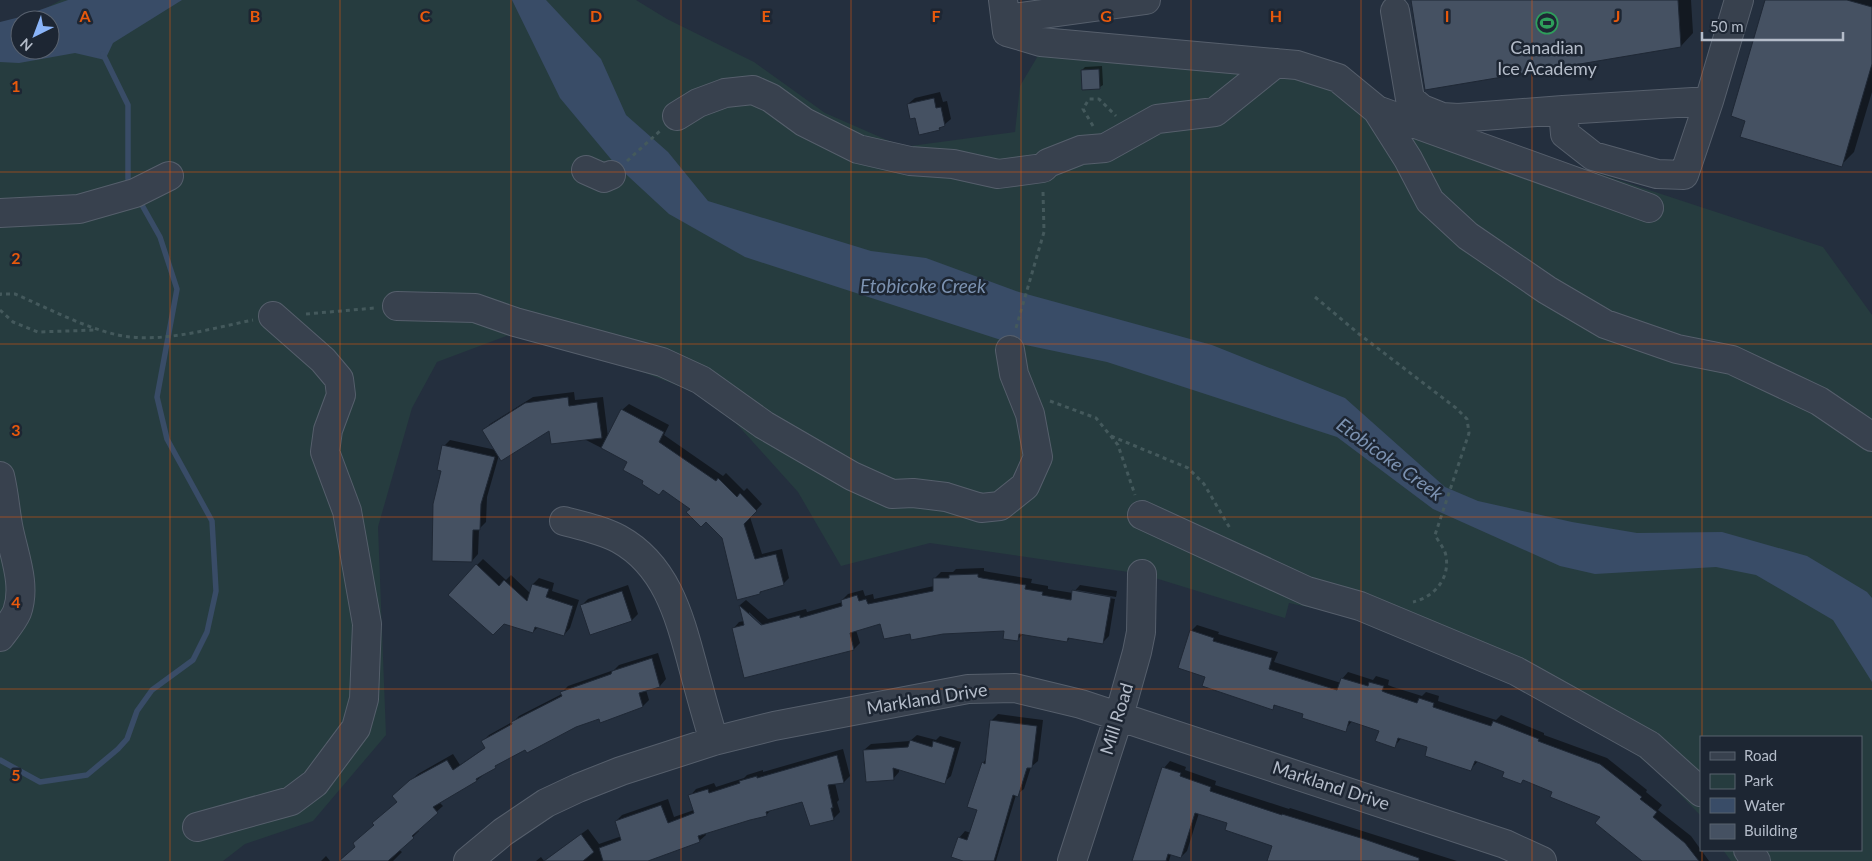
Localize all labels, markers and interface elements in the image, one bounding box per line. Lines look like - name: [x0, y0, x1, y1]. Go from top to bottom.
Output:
- text: A: [78, 6, 91, 25]
- text: B: [250, 6, 260, 25]
- text: C: [420, 6, 431, 25]
- text: D: [590, 6, 602, 25]
- text: E: [761, 6, 771, 25]
- text: F: [931, 6, 941, 25]
- text: G: [1100, 6, 1112, 25]
- text: H: [1270, 6, 1282, 25]
- text: I: [1445, 6, 1449, 25]
- text: J: [1614, 6, 1620, 25]
- north arrow: [10, 10, 60, 60]
- scale bar: [1702, 10, 1843, 42]
- sports icon: Canadian Ice Academy: [1535, 11, 1559, 35]
- text: 50 m: [1710, 17, 1744, 35]
- text: N: [16, 35, 36, 55]
- place label: Canadian Ice Academy: [1497, 36, 1598, 79]
- text: 1: [11, 76, 21, 95]
- text: 2: [11, 248, 21, 267]
- water label: Etobicoke Creek: [860, 274, 987, 297]
- water label: Etobicoke Creek: [1333, 412, 1449, 506]
- text: 3: [11, 420, 21, 439]
- text: 4: [11, 592, 21, 611]
- street label: Markland Drive: [865, 678, 989, 718]
- street label: Mill Road: [1095, 680, 1137, 757]
- legend: [1700, 736, 1862, 851]
- text: Road: [1744, 746, 1777, 764]
- street label: Markland Drive: [1270, 756, 1393, 814]
- text: 5: [11, 765, 21, 784]
- text: Park: [1744, 771, 1774, 789]
- text: Water: [1744, 796, 1785, 814]
- text: Building: [1744, 821, 1797, 839]

